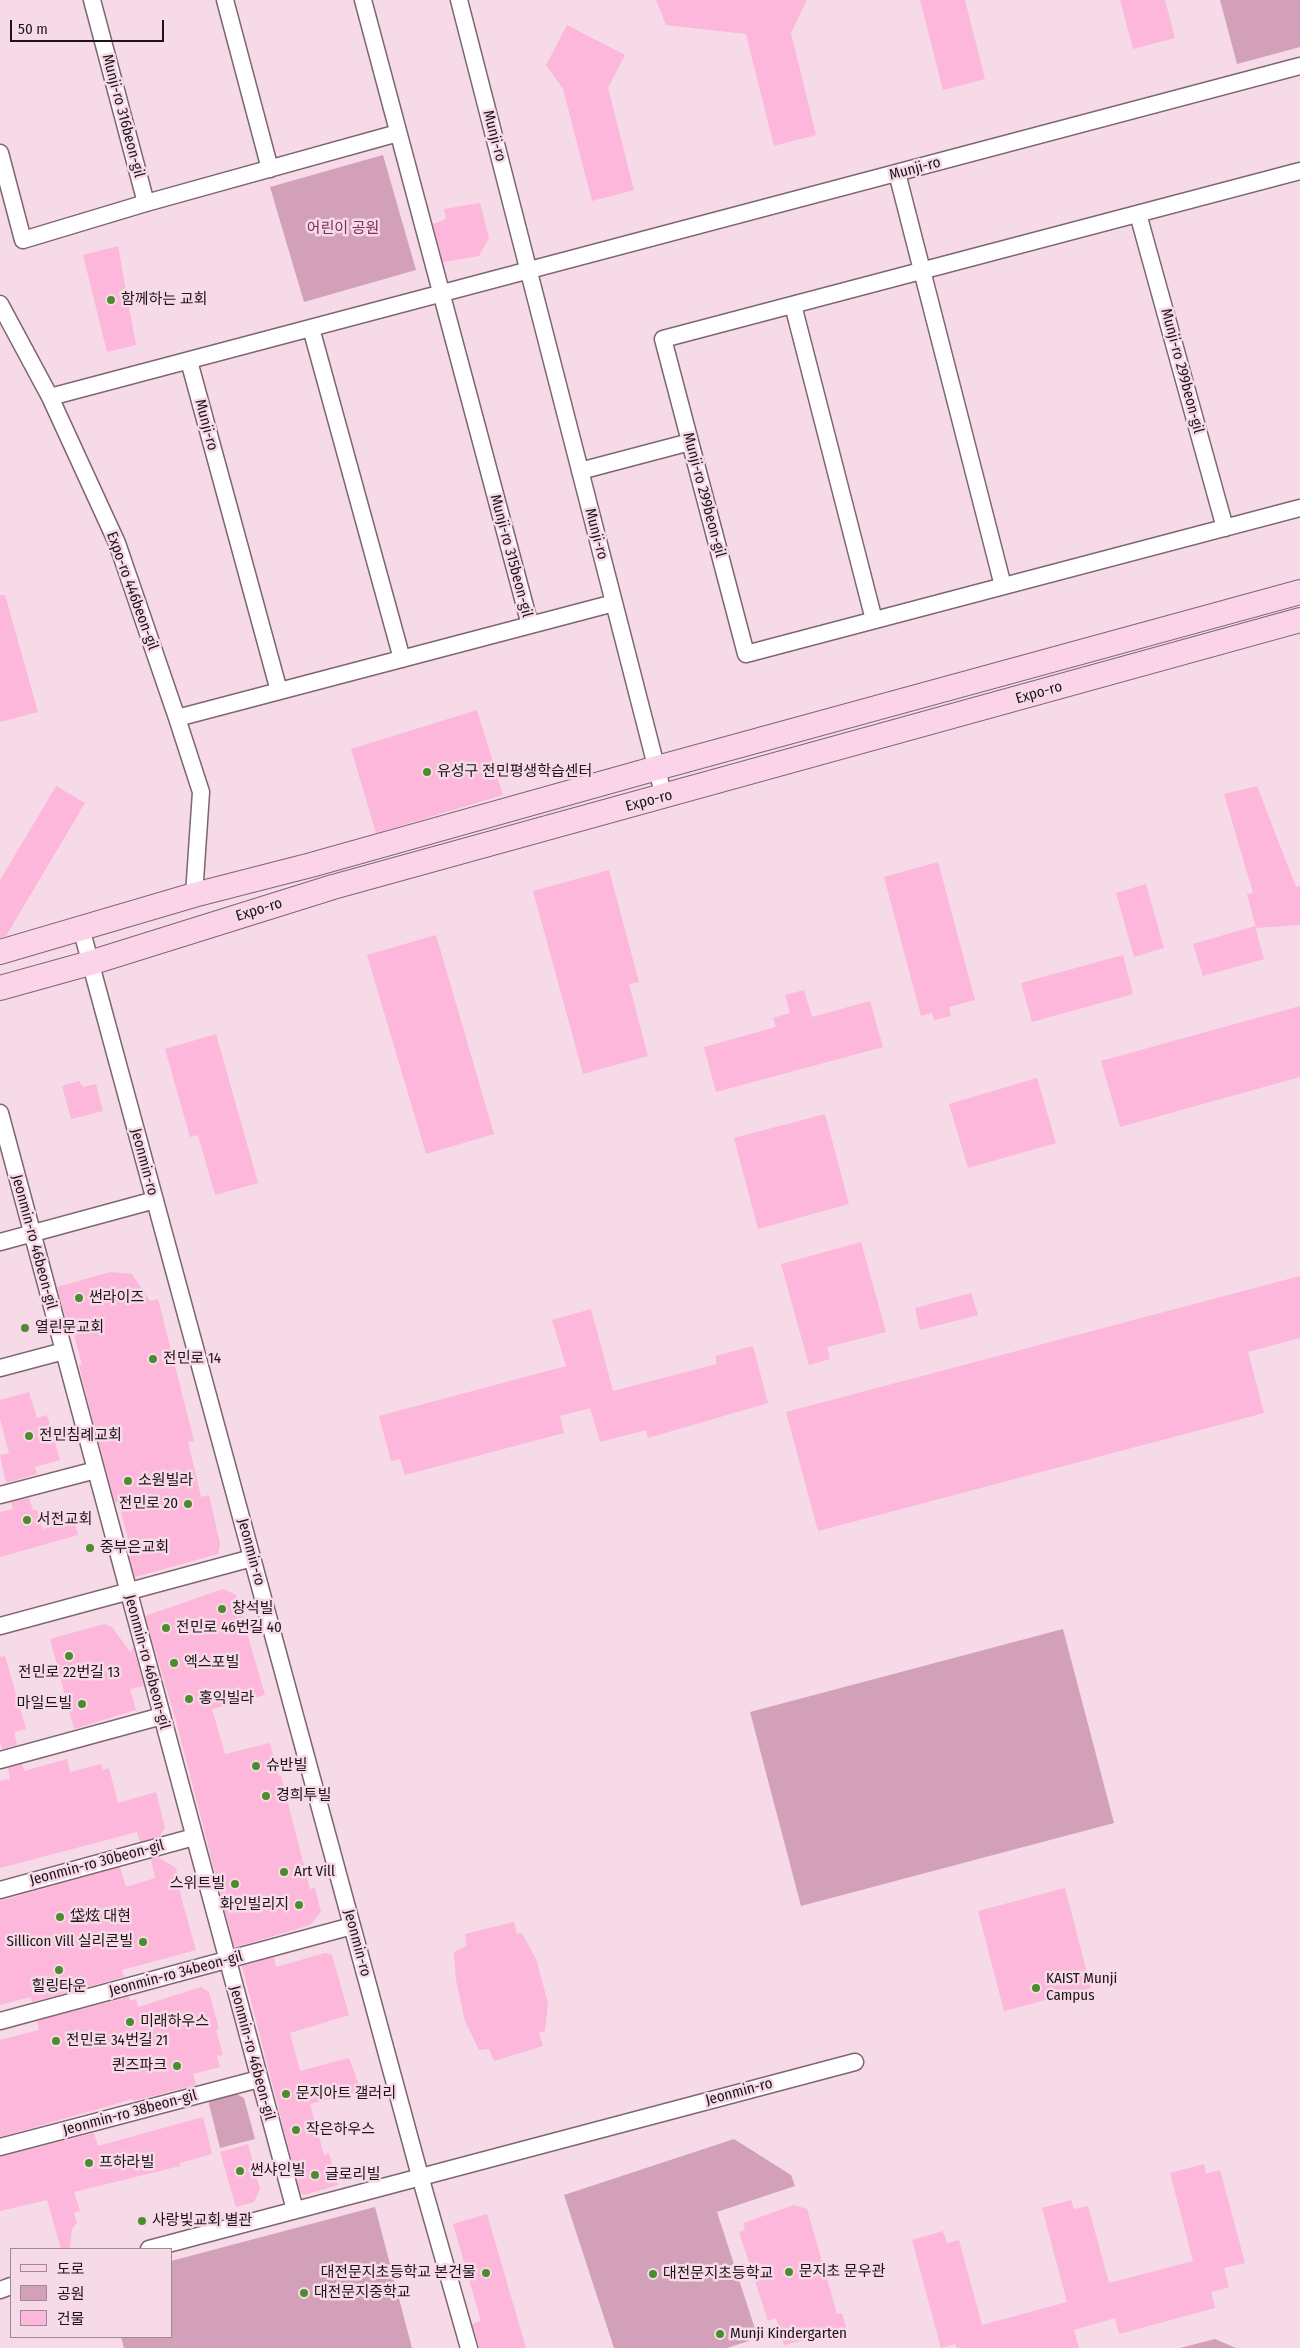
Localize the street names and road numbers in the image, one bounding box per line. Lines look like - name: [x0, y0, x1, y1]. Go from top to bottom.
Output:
- street label: Munji-ro 316beon-gil: [98, 52, 148, 180]
- street label: Munji-ro: [479, 108, 509, 164]
- street label: Munji-ro: [887, 154, 943, 184]
- street label: Munji-ro 299beon-gil: [1157, 307, 1207, 435]
- street label: Munji-ro: [191, 397, 221, 453]
- street label: Munji-ro 299beon-gil: [679, 431, 729, 559]
- street label: Munji-ro 315beon-gil: [486, 493, 536, 619]
- street label: Munji-ro: [581, 506, 611, 562]
- street label: Expo-ro 446beon-gil: [102, 529, 162, 653]
- street label: Expo-ro: [1014, 678, 1064, 708]
- street label: Expo-ro: [624, 786, 674, 816]
- street label: Expo-ro: [234, 894, 284, 926]
- street label: Jeonmin-ro: [126, 1126, 162, 1198]
- street label: Jeonmin-ro 46beon-gil: [7, 1173, 61, 1311]
- street label: Jeonmin-ro: [233, 1516, 269, 1588]
- street label: Jeonmin-ro 46beon-gil: [120, 1593, 174, 1731]
- street label: Jeonmin-ro 30beon-gil: [28, 1836, 166, 1890]
- street label: Jeonmin-ro: [339, 1907, 375, 1979]
- street label: Jeonmin-ro 34beon-gil: [107, 1947, 245, 2001]
- street label: Jeonmin-ro 46beon-gil: [225, 1984, 279, 2122]
- street label: Jeonmin-ro: [703, 2074, 775, 2110]
- street label: Jeonmin-ro 38beon-gil: [61, 2086, 199, 2140]

